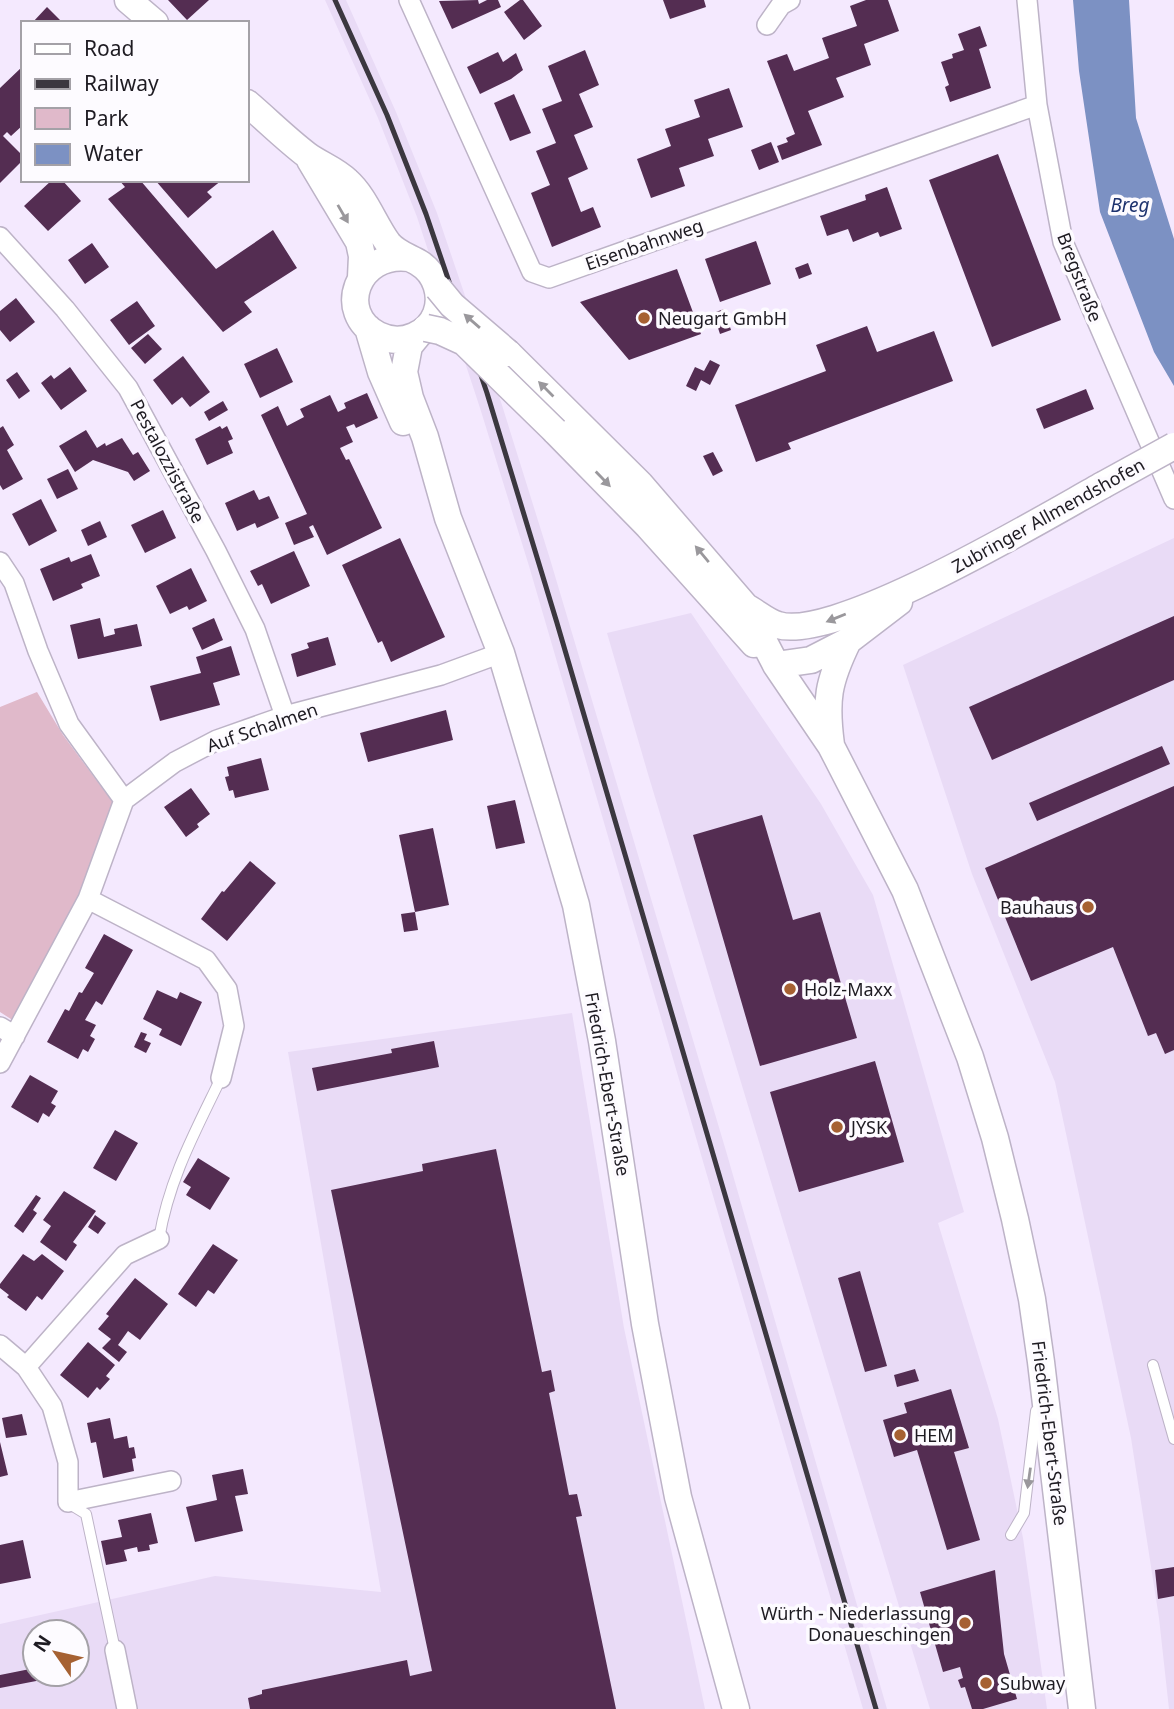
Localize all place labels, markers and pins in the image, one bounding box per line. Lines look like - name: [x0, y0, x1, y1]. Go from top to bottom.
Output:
- place label: Neugart GmbH: [658, 306, 787, 330]
- marker: Neugart GmbH: [636, 310, 652, 326]
- place label: Bauhaus: [1000, 895, 1074, 919]
- marker: Bauhaus: [1080, 899, 1096, 915]
- place label: Holz-Maxx: [804, 977, 893, 1001]
- marker: Holz-Maxx: [782, 981, 798, 997]
- place label: JYSK: [849, 1115, 888, 1139]
- marker: JYSK: [829, 1119, 845, 1135]
- place label: HEM: [914, 1423, 954, 1447]
- marker: HEM: [892, 1427, 908, 1443]
- place label: Würth - Niederlassung Donaueschingen: [761, 1601, 951, 1646]
- marker: Würth - Niederlassung Donaueschingen: [957, 1615, 973, 1631]
- place label: Subway: [1000, 1671, 1066, 1695]
- marker: Subway: [978, 1675, 994, 1691]

